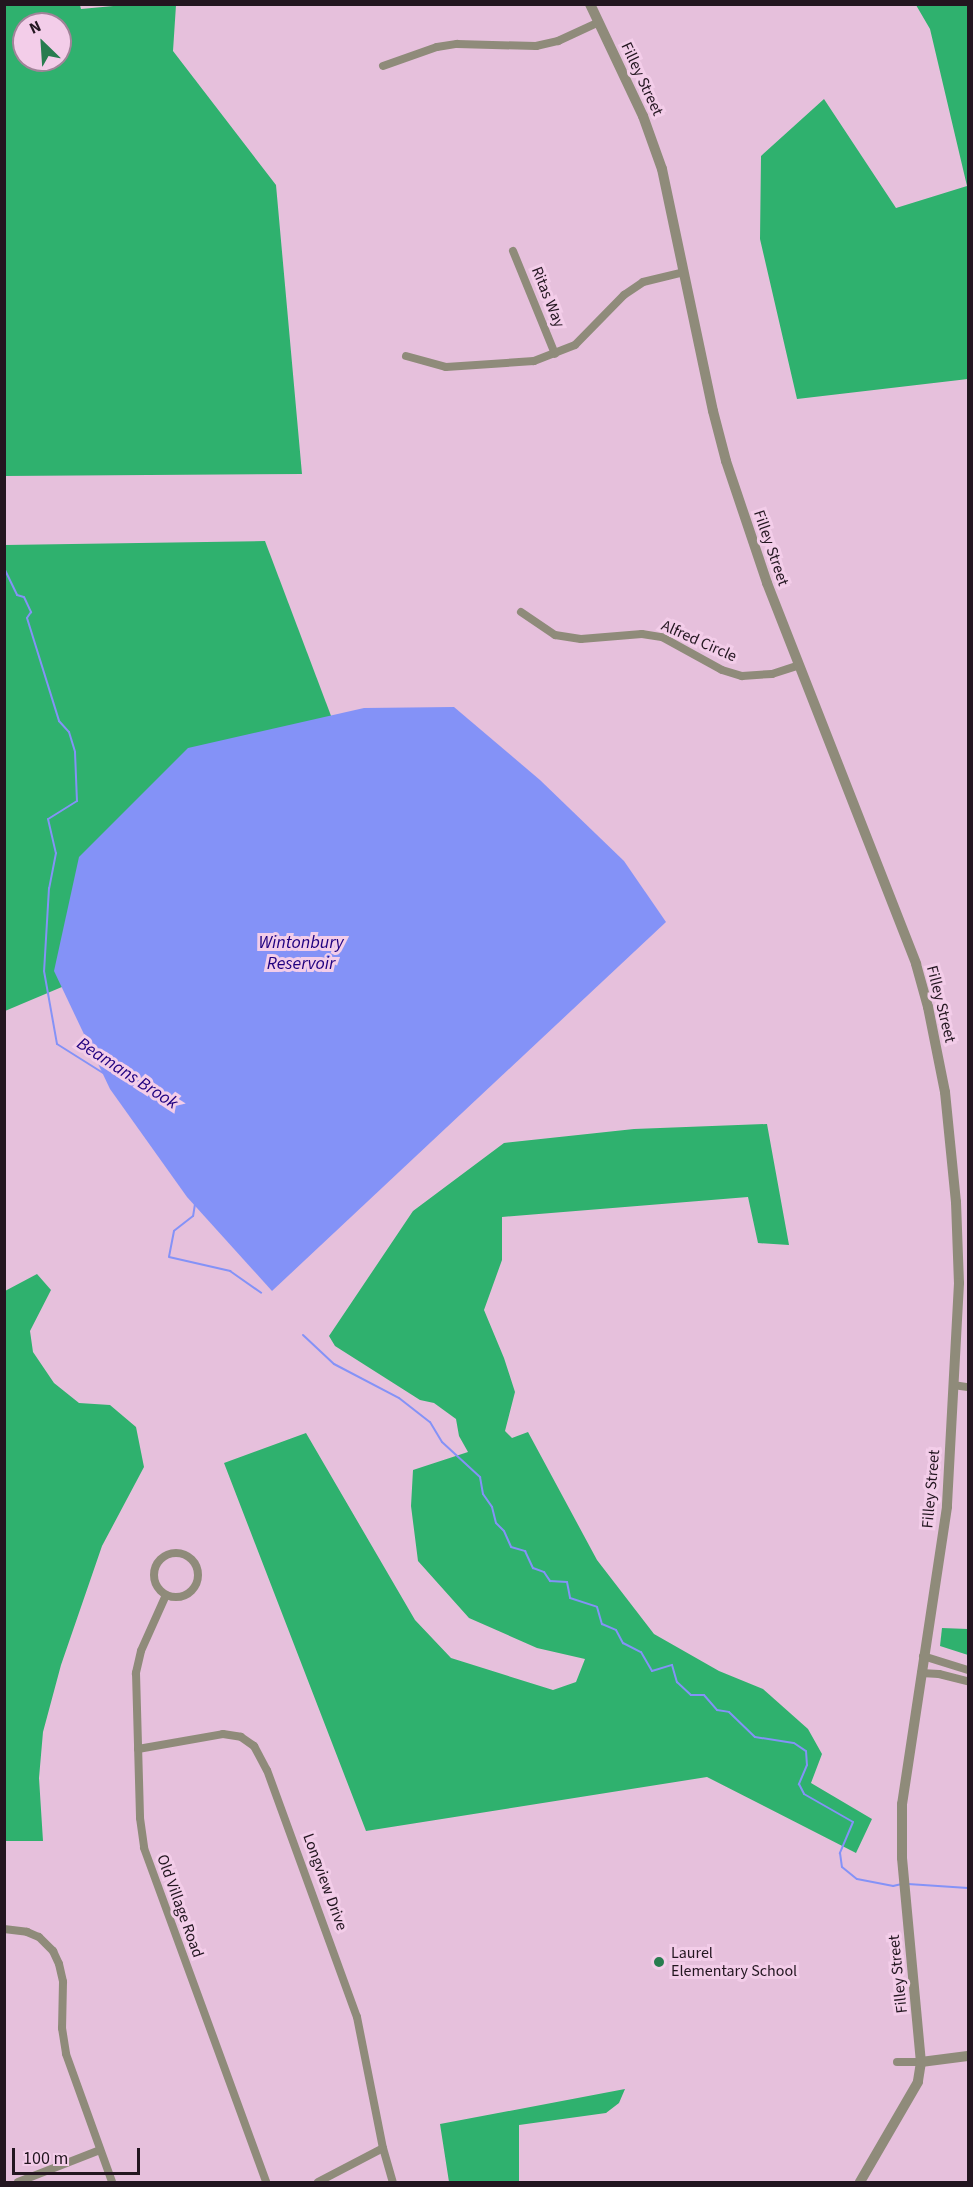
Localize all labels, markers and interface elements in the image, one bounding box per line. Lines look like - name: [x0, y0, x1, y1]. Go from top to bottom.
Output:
- north arrow: [12, 12, 72, 72]
- text: N: [26, 15, 45, 40]
- street label: Filley Street: [617, 39, 667, 119]
- street label: Ritas Way: [527, 264, 569, 330]
- street label: Filley Street: [749, 508, 793, 588]
- street label: Alfred Circle: [658, 616, 740, 666]
- water label: Wintonbury Reservoir: [258, 933, 344, 976]
- street label: Filley Street: [922, 963, 960, 1045]
- water label: Beamans Brook: [72, 1033, 182, 1115]
- street label: Filley Street: [918, 1449, 944, 1529]
- street label: Longview Drive: [299, 1831, 351, 1933]
- street label: Old Village Road: [152, 1852, 208, 1960]
- street label: Filley Street: [884, 1934, 912, 2014]
- place label: Laurel Elementary School: [671, 1943, 797, 1981]
- marker: Laurel Elementary School: [652, 1955, 666, 1969]
- scale bar: [15, 2136, 142, 2174]
- text: 100 m: [23, 2146, 68, 2171]

